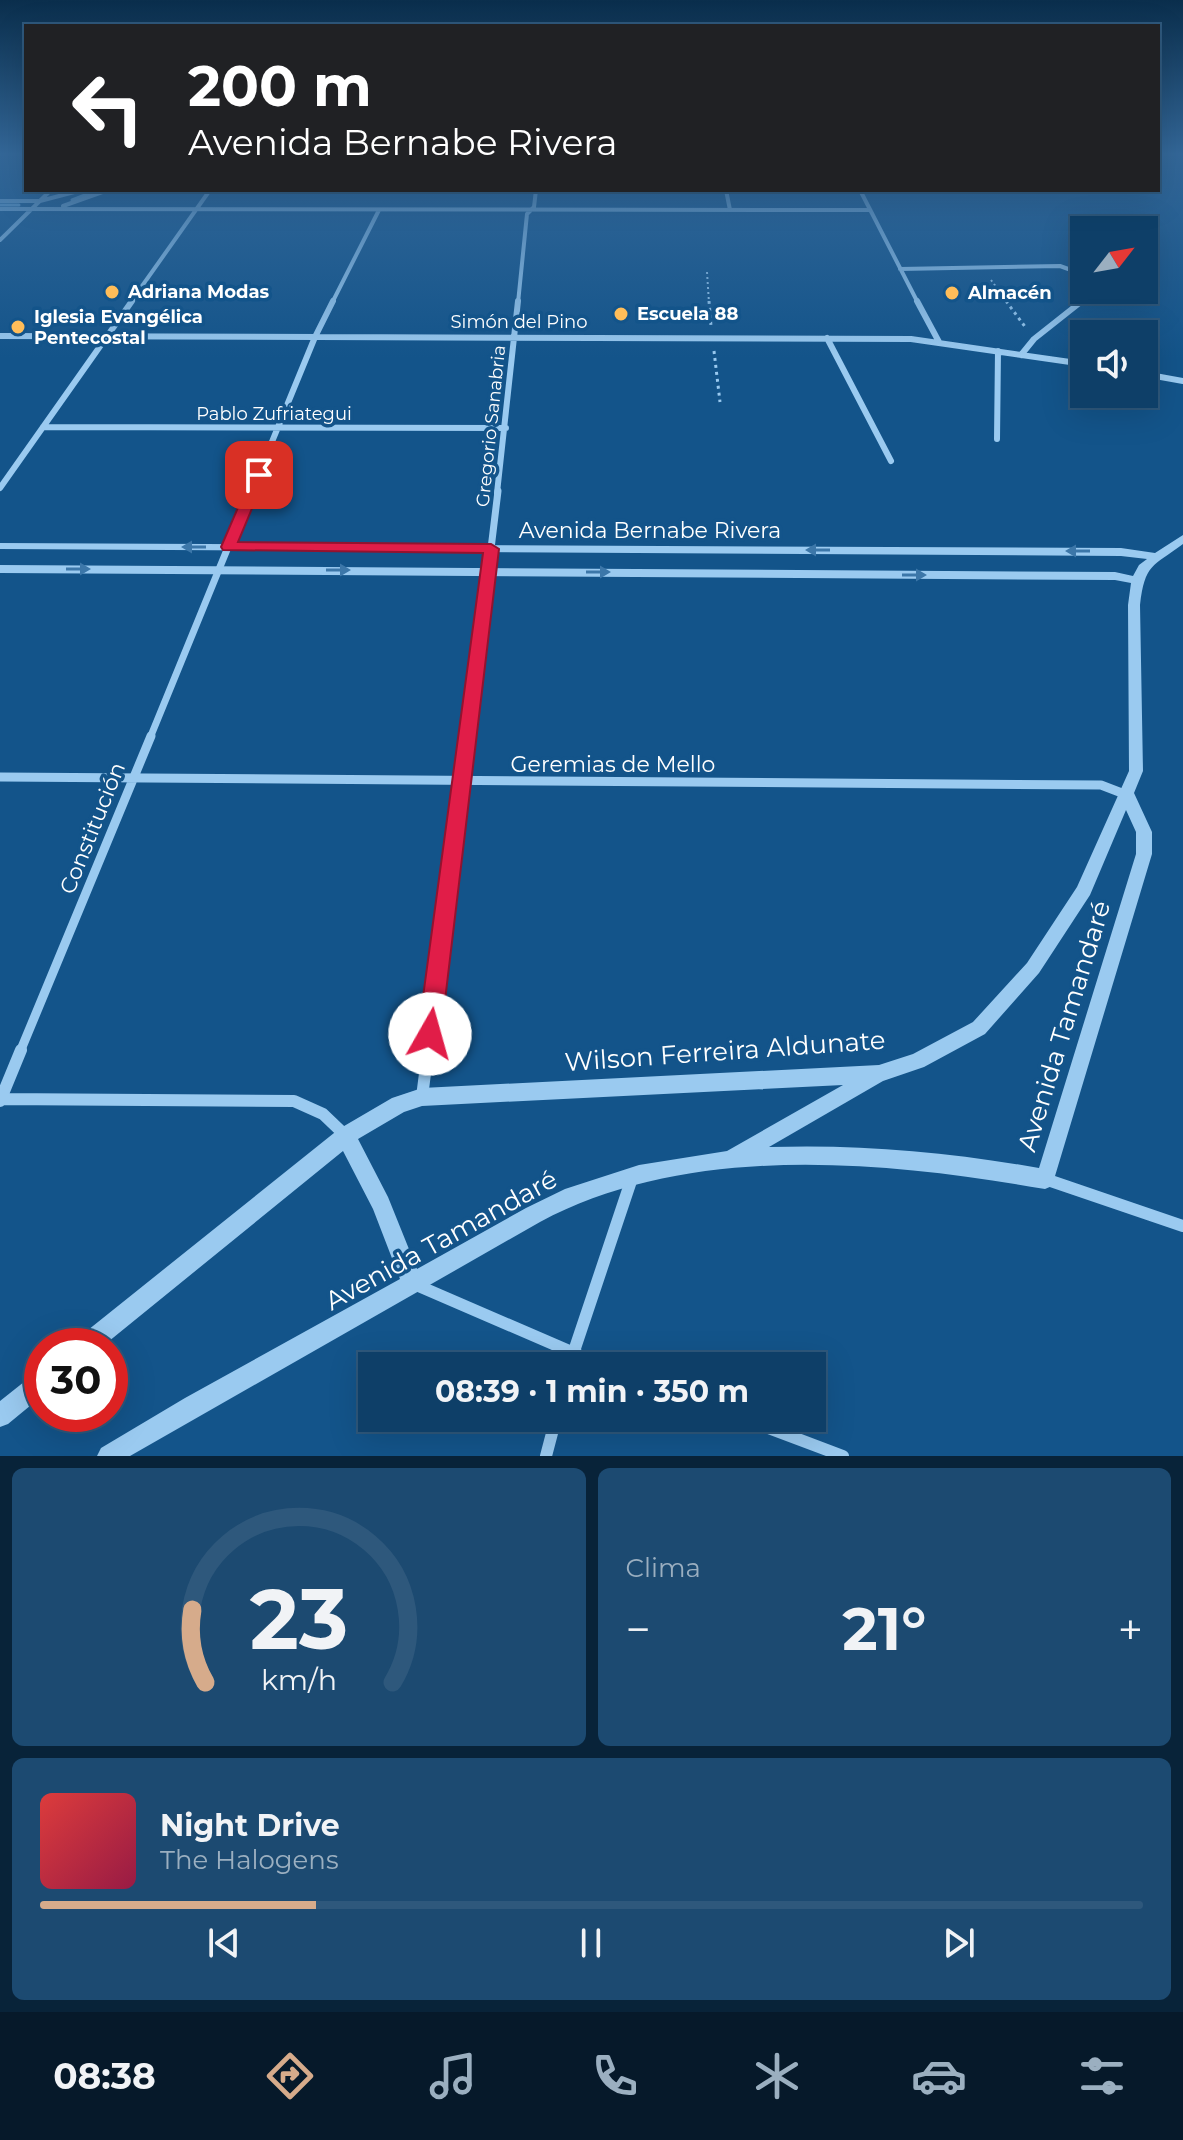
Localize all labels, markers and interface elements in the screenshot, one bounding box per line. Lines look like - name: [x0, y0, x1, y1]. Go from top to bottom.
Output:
- text: 200 m: [188, 52, 372, 120]
- icon: left: [56, 56, 160, 160]
- text: Avenida Bernabe Rivera: [188, 120, 618, 164]
- north arrow: [1070, 216, 1158, 304]
- map controls: [1070, 216, 1158, 408]
- place label: Adriana Modas: [127, 281, 270, 303]
- place label: Almacén: [967, 282, 1052, 304]
- marker: Adriana Modas: [103, 283, 121, 301]
- marker: Almacén: [943, 284, 961, 302]
- place label: Escuela 88: [637, 303, 738, 325]
- marker: Escuela 88: [612, 305, 630, 323]
- place label: Iglesia Evangélica Pentecostal: [34, 306, 203, 349]
- street label: Simón del Pino: [450, 311, 588, 333]
- marker: Iglesia Evangélica Pentecostal: [9, 318, 27, 336]
- button: sound: [1070, 320, 1158, 408]
- street label: Gregorio Sanabria: [472, 344, 510, 508]
- street label: Pablo Zufriategui: [196, 403, 352, 425]
- pin: [225, 441, 293, 509]
- icon: arrive: [237, 453, 281, 497]
- street label: Avenida Bernabe Rivera: [519, 517, 781, 544]
- one-way arrow: [181, 541, 206, 553]
- one-way arrow: [805, 544, 830, 556]
- one-way arrow: [1065, 545, 1090, 557]
- one-way arrow: [66, 563, 91, 575]
- one-way arrow: [326, 564, 351, 577]
- one-way arrow: [586, 566, 611, 578]
- one-way arrow: [902, 569, 927, 581]
- street label: Geremias de Mello: [511, 751, 715, 778]
- street label: Constitución: [54, 758, 131, 898]
- street label: Avenida Tamandaré: [1011, 897, 1117, 1155]
- position arrow: [388, 992, 472, 1076]
- street label: Wilson Ferreira Aldunate: [564, 1024, 886, 1078]
- street label: Avenida Tamandaré: [319, 1163, 563, 1317]
- speed limit sign: 30: [24, 1328, 128, 1432]
- text: 08:39 · 1 min · 350 m: [435, 1373, 749, 1410]
- text: Clima: [626, 1552, 701, 1584]
- text: 23: [250, 1568, 348, 1670]
- text: 21°: [842, 1592, 926, 1665]
- text: −: [626, 1602, 651, 1656]
- text: +: [1118, 1602, 1143, 1656]
- text: km/h: [261, 1662, 337, 1697]
- text: Night Drive: [160, 1807, 340, 1844]
- text: The Halogens: [160, 1844, 339, 1876]
- icon: previous: [202, 1921, 246, 1965]
- icon: pause: [569, 1921, 613, 1965]
- icon: next: [937, 1921, 981, 1965]
- icon: directions: [262, 2048, 318, 2104]
- icon: music: [425, 2048, 481, 2104]
- icon: phone: [587, 2048, 643, 2104]
- icon: climate: [749, 2048, 805, 2104]
- icon: car: [911, 2048, 967, 2104]
- icon: filters: [1074, 2048, 1130, 2104]
- text: 08:38: [53, 2054, 156, 2098]

